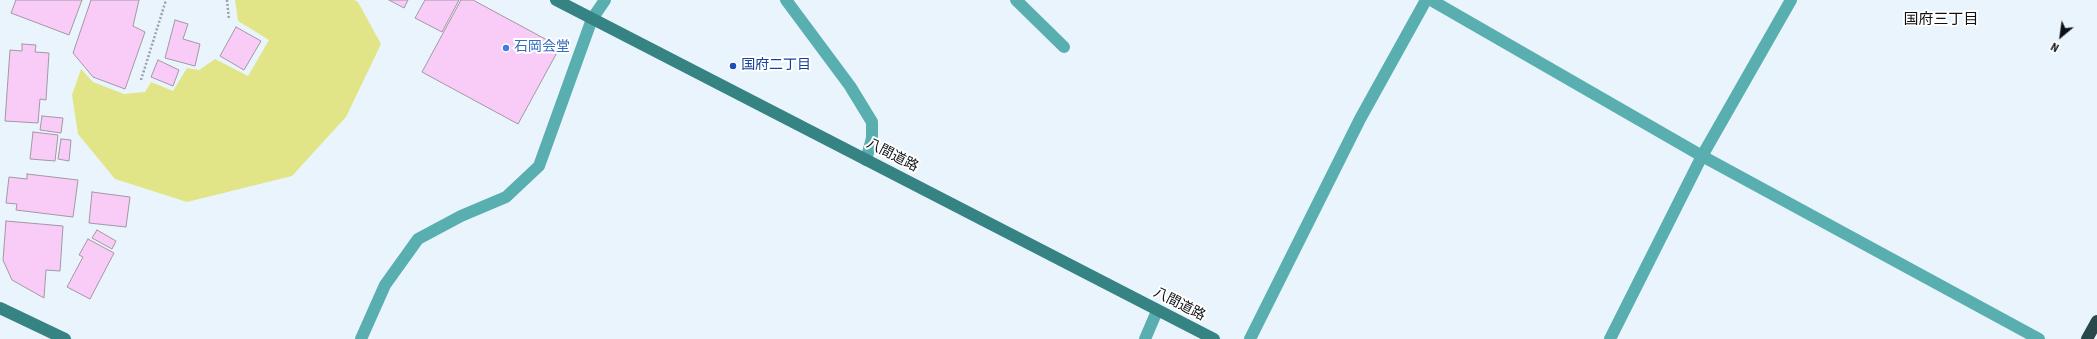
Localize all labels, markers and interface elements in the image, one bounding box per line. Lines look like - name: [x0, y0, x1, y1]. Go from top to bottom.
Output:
- district label: 国府三丁目: [1904, 12, 1978, 30]
- north arrow: [2041, 16, 2081, 56]
- text: N: [2048, 39, 2062, 55]
- place label: 石岡会堂: [514, 40, 570, 56]
- marker: 石岡会堂: [501, 43, 511, 53]
- place label: 国府二丁目: [741, 58, 811, 74]
- marker: 国府二丁目: [728, 61, 738, 71]
- street label: 八間道路: [863, 136, 921, 176]
- street label: 八間道路: [1150, 285, 1208, 325]

